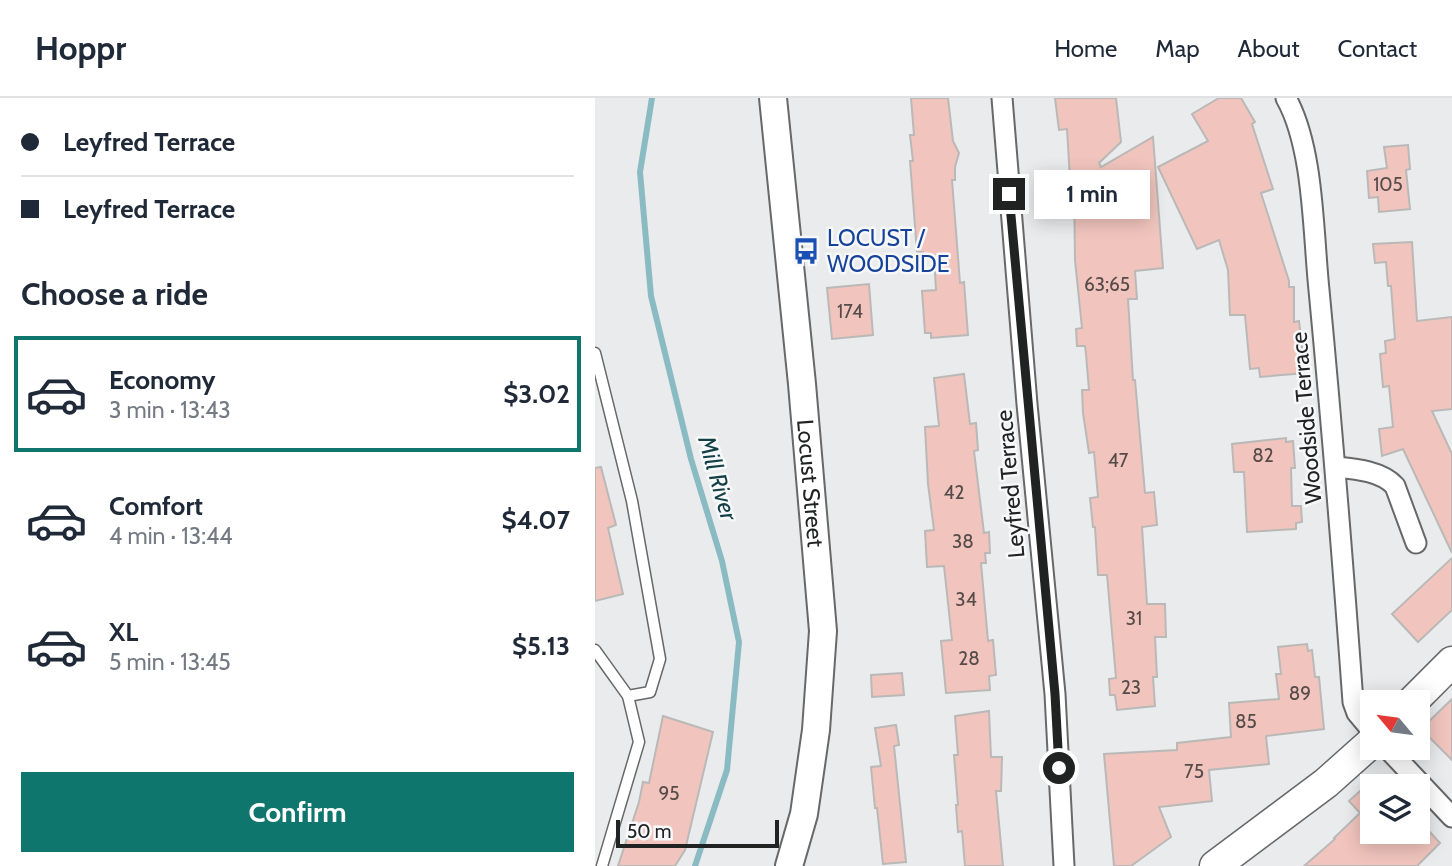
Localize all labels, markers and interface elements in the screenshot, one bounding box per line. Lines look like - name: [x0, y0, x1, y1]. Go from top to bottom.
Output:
- text: Hoppr: [35, 28, 126, 68]
- text: Home: [1054, 34, 1117, 63]
- text: Map: [1155, 34, 1200, 63]
- text: About: [1238, 34, 1300, 63]
- text: Contact: [1338, 34, 1417, 63]
- text: Leyfred Terrace: [63, 126, 235, 158]
- callout: 1 min: [1033, 170, 1149, 218]
- house number: 105: [1373, 173, 1403, 196]
- route end: [993, 178, 1025, 210]
- text: 1 min: [1066, 180, 1118, 208]
- text: Leyfred Terrace: [63, 193, 235, 225]
- place label: LOCUST / WOODSIDE: [827, 224, 950, 278]
- bus stop icon: LOCUST / WOODSIDE: [791, 236, 821, 266]
- house number: 63;65: [1084, 273, 1130, 296]
- text: Choose a ride: [21, 274, 208, 313]
- house number: 174: [837, 300, 863, 323]
- street label: Woodside Terrace: [1285, 331, 1327, 505]
- icon: car: [25, 363, 88, 426]
- text: Economy: [109, 364, 215, 396]
- text: $3.02: [503, 378, 570, 410]
- text: 3 min · 13:43: [109, 396, 231, 424]
- street label: Leyfred Terrace: [990, 409, 1030, 559]
- street label: Locust Street: [791, 418, 830, 548]
- water label: Mill River: [692, 432, 744, 525]
- house number: 82: [1252, 444, 1274, 467]
- house number: 47: [1108, 449, 1129, 472]
- house number: 42: [944, 481, 964, 504]
- icon: car: [25, 489, 88, 552]
- text: Comfort: [109, 490, 203, 522]
- text: $4.07: [502, 504, 570, 536]
- text: 4 min · 13:44: [109, 522, 233, 550]
- house number: 38: [952, 530, 974, 553]
- house number: 34: [955, 588, 977, 611]
- house number: 31: [1126, 607, 1142, 630]
- icon: car: [25, 615, 88, 678]
- text: XL: [109, 616, 138, 648]
- text: $5.13: [512, 630, 570, 662]
- house number: 28: [958, 647, 980, 670]
- text: 5 min · 13:45: [109, 648, 231, 676]
- house number: 23: [1121, 676, 1141, 699]
- house number: 89: [1289, 682, 1311, 705]
- north arrow: [1360, 690, 1430, 760]
- map controls: [1360, 690, 1430, 844]
- house number: 85: [1235, 710, 1257, 733]
- route start: [1043, 752, 1075, 784]
- house number: 75: [1184, 760, 1204, 783]
- button: Confirm: [21, 772, 574, 852]
- button: layers: [1360, 774, 1430, 844]
- house number: 95: [658, 782, 680, 805]
- scale bar: [616, 817, 779, 849]
- text: 50 m: [627, 820, 671, 843]

